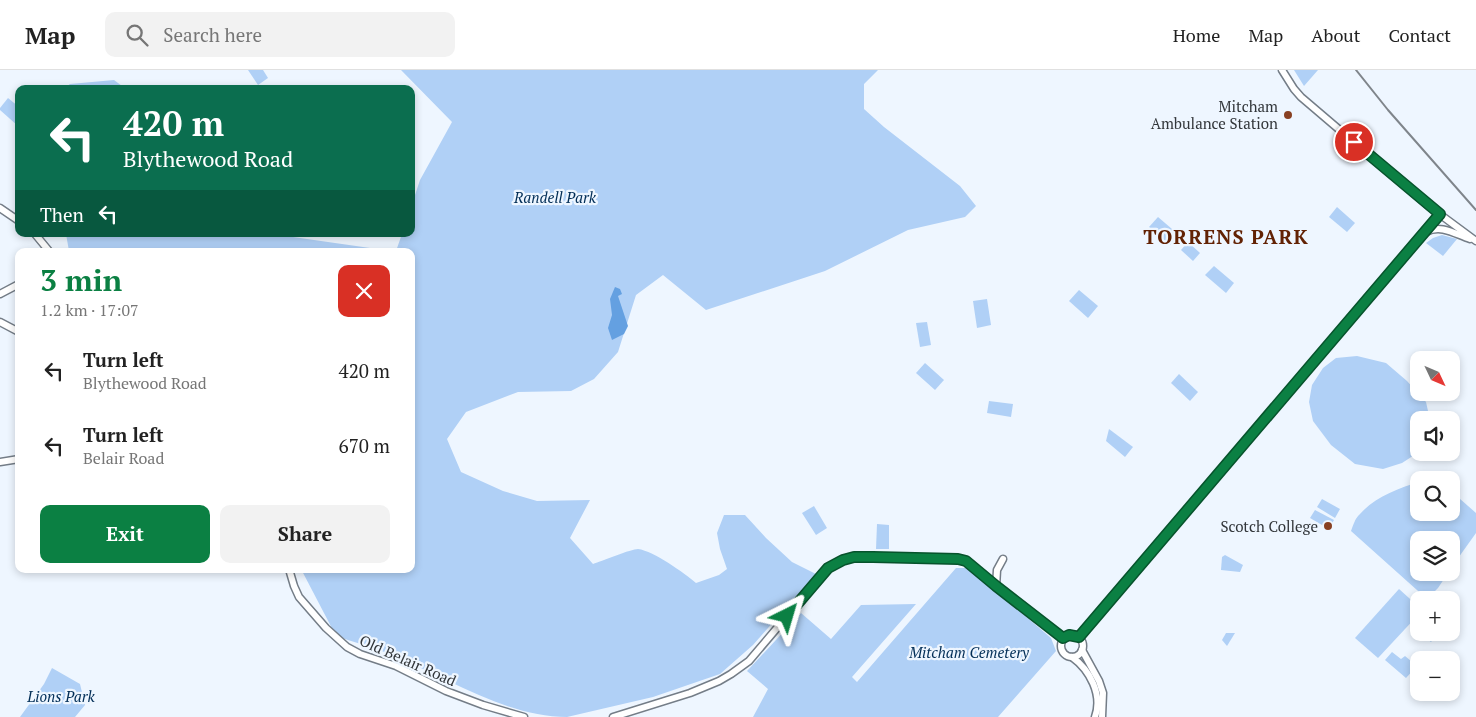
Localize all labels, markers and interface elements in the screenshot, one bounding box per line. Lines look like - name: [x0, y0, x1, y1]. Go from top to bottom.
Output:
- search box: [105, 12, 455, 57]
- text: Map: [25, 19, 75, 51]
- icon: search: [123, 21, 151, 49]
- text: Search here: [163, 22, 262, 47]
- text: Home: [1173, 23, 1220, 47]
- text: Map: [1248, 23, 1283, 47]
- text: About: [1311, 23, 1360, 47]
- text: Contact: [1388, 23, 1451, 47]
- place label: Mitcham Ambulance Station: [1151, 96, 1278, 133]
- text: 420 m: [123, 100, 224, 146]
- icon: left: [40, 105, 105, 170]
- marker: Mitcham Ambulance Station: [1282, 109, 1294, 121]
- pin: [1333, 121, 1375, 163]
- icon: arrive: [1340, 128, 1368, 156]
- text: Blythewood Road: [123, 144, 293, 173]
- park label: Randell Park: [513, 187, 597, 207]
- icon: left: [94, 200, 122, 228]
- text: Then: [40, 202, 84, 227]
- district label: TORRENS PARK: [1143, 223, 1309, 250]
- text: 3 min: [40, 260, 122, 300]
- button: close: [338, 265, 390, 317]
- text: 1.2 km · 17:07: [40, 299, 138, 321]
- text: Turn left: [83, 347, 164, 372]
- north arrow: [1410, 351, 1460, 401]
- map controls: [1410, 351, 1460, 701]
- icon: left: [40, 357, 68, 385]
- text: 420 m: [339, 358, 390, 383]
- text: Blythewood Road: [83, 372, 207, 394]
- button: sound: [1410, 411, 1460, 461]
- text: Turn left: [83, 422, 164, 447]
- icon: left: [40, 432, 68, 460]
- text: 670 m: [339, 433, 390, 458]
- text: Belair Road: [83, 447, 164, 469]
- button: search: [1410, 471, 1460, 521]
- button: Exit: [40, 505, 210, 563]
- button: Share: [220, 505, 390, 563]
- place label: Scotch College: [1220, 516, 1318, 536]
- marker: Scotch College: [1322, 520, 1334, 532]
- button: layers: [1410, 531, 1460, 581]
- position arrow: [760, 589, 812, 641]
- button: +: [1410, 591, 1460, 641]
- street label: Old Belair Road: [356, 630, 460, 690]
- park label: Mitcham Cemetery: [908, 642, 1030, 662]
- button: −: [1410, 651, 1460, 701]
- park label: Lions Park: [26, 686, 96, 706]

